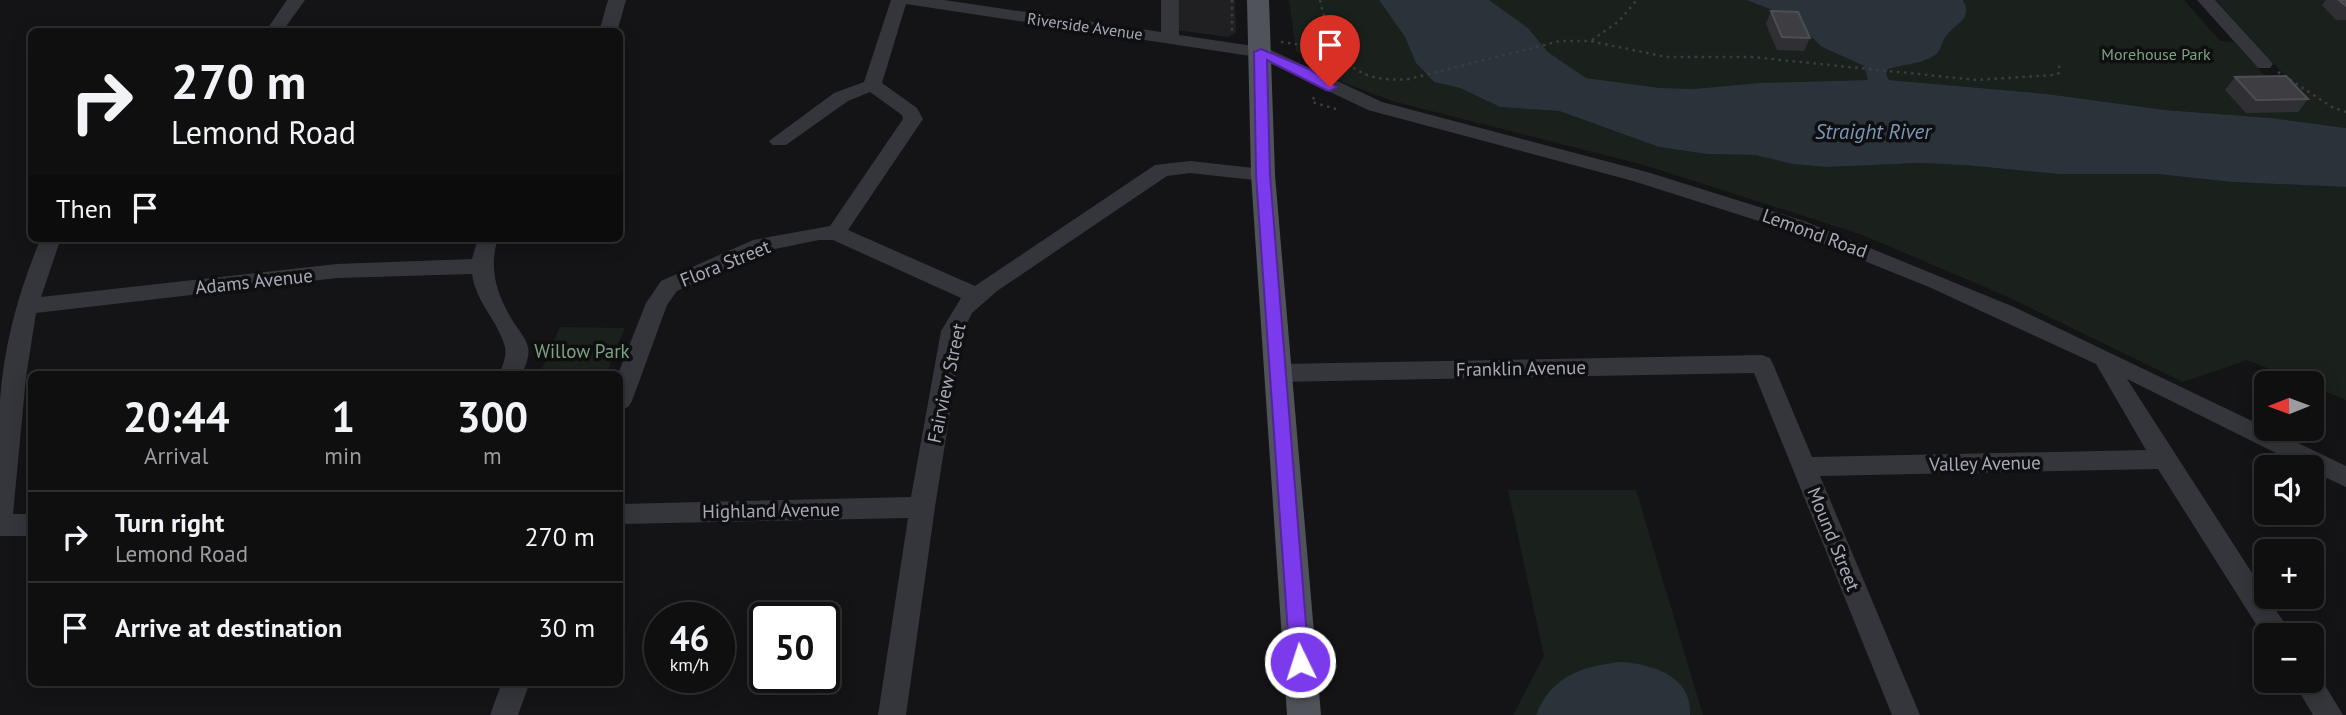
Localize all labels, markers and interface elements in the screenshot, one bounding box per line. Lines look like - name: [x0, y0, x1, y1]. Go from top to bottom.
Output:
- street label: Riverside Avenue: [1026, 8, 1144, 44]
- pin: [1300, 15, 1360, 87]
- icon: arrive: [1311, 26, 1349, 64]
- park label: Morehouse Park: [2101, 44, 2211, 64]
- text: 270 m: [171, 49, 306, 113]
- icon: right: [56, 56, 147, 147]
- text: Lemond Road: [171, 111, 356, 153]
- water label: Straight River: [1815, 118, 1933, 145]
- icon: arrive: [126, 189, 164, 227]
- text: Then: [56, 192, 112, 225]
- street label: Lemond Road: [1759, 203, 1871, 263]
- street label: Flora Street: [676, 234, 774, 292]
- street label: Adams Avenue: [194, 263, 314, 299]
- street label: Fairview Street: [922, 320, 970, 445]
- park label: Willow Park: [534, 339, 630, 363]
- street label: Franklin Avenue: [1456, 355, 1586, 381]
- north arrow: [2254, 371, 2324, 441]
- map controls: [2254, 371, 2324, 693]
- text: 20:44: [123, 389, 229, 444]
- text: 1: [331, 389, 355, 444]
- text: 300: [457, 389, 528, 444]
- text: Arrival: [144, 441, 208, 470]
- text: min: [324, 441, 362, 470]
- text: m: [483, 441, 502, 470]
- street label: Valley Avenue: [1928, 450, 2041, 476]
- button: sound: [2254, 455, 2324, 525]
- street label: Mound Street: [1802, 484, 1866, 595]
- street label: Highland Avenue: [702, 497, 840, 523]
- text: Turn right: [115, 506, 224, 539]
- icon: right: [56, 518, 94, 556]
- text: 270 m: [524, 520, 595, 553]
- text: Lemond Road: [115, 539, 248, 568]
- button: +: [2254, 539, 2324, 609]
- speed limit sign: 50: [749, 602, 840, 693]
- icon: arrive: [56, 609, 94, 647]
- text: Arrive at destination: [115, 611, 342, 644]
- text: 30 m: [539, 611, 595, 644]
- text: 46: [670, 615, 709, 661]
- button: −: [2254, 623, 2324, 693]
- position arrow: [1263, 625, 1337, 699]
- text: km/h: [670, 653, 709, 676]

